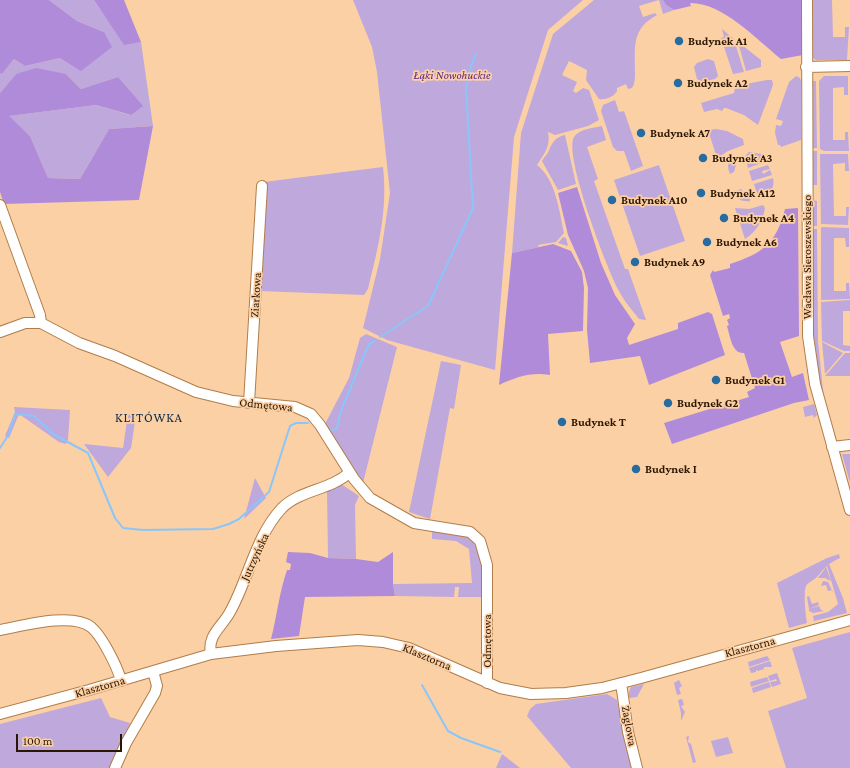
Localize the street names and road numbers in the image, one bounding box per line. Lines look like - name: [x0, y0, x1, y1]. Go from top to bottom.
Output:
- street label: Wacława Sieroszewskiego: [800, 195, 814, 319]
- street label: Ziarkowa: [247, 272, 265, 318]
- street label: Odmętowa: [239, 395, 293, 415]
- street label: Jutrzyńska: [238, 531, 272, 583]
- street label: Odmętowa: [480, 614, 494, 668]
- street label: Klasztorna: [723, 633, 777, 661]
- street label: Klasztorna: [400, 640, 454, 674]
- street label: Klasztorna: [73, 673, 127, 701]
- street label: Żaglowa: [618, 705, 640, 747]

